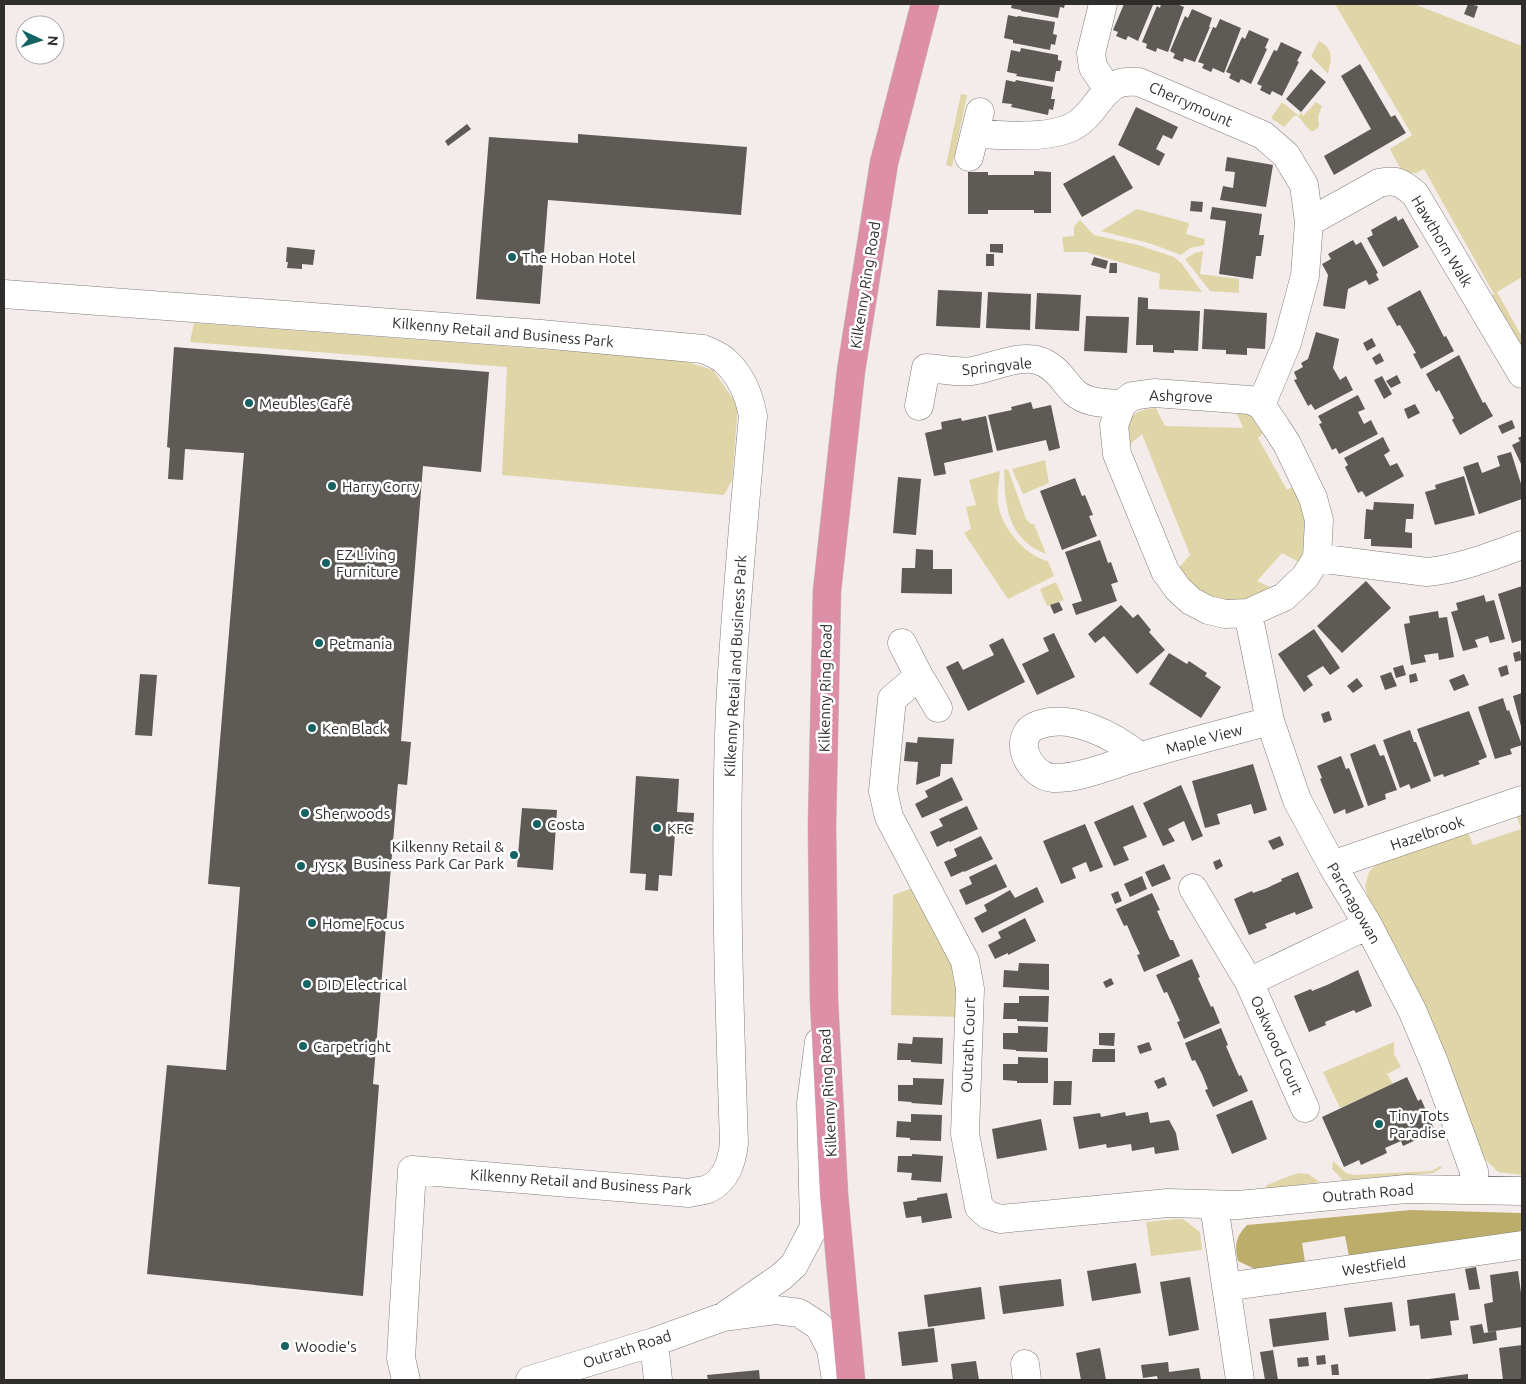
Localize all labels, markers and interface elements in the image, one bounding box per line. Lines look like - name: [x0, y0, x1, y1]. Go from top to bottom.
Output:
- north arrow: [15, 15, 65, 65]
- text: N: [45, 35, 61, 47]
- street label: Cherrymount: [1147, 78, 1236, 130]
- street label: Hawthorn Walk: [1408, 192, 1476, 290]
- street label: Kilkenny Ring Road: [847, 220, 883, 350]
- place label: The Hoban Hotel: [522, 249, 636, 266]
- marker: The Hoban Hotel: [506, 251, 518, 263]
- street label: Kilkenny Retail and Business Park: [392, 314, 615, 350]
- street label: Springvale: [961, 354, 1033, 378]
- street label: Ashgrove: [1149, 386, 1213, 406]
- place label: Meubles Café: [259, 395, 351, 412]
- marker: Meubles Café: [243, 397, 255, 409]
- place label: Harry Corry: [342, 478, 419, 495]
- marker: Harry Corry: [326, 480, 338, 492]
- place label: EZ Living Furniture: [336, 546, 399, 580]
- street label: Kilkenny Retail and Business Park: [721, 554, 749, 777]
- marker: EZ Living Furniture: [320, 557, 332, 569]
- street label: Kilkenny Ring Road: [815, 624, 835, 752]
- place label: Petmania: [329, 635, 392, 652]
- marker: Petmania: [313, 637, 325, 649]
- place label: Ken Black: [322, 720, 387, 737]
- street label: Maple View: [1164, 721, 1245, 757]
- marker: Ken Black: [306, 722, 318, 734]
- place label: Sherwoods: [315, 805, 390, 822]
- marker: Sherwoods: [299, 807, 311, 819]
- street label: Hazelbrook: [1388, 812, 1466, 854]
- place label: Costa: [547, 816, 585, 833]
- marker: Costa: [531, 818, 543, 830]
- place label: KFC: [667, 820, 693, 837]
- marker: KFC: [651, 822, 663, 834]
- place label: Kilkenny Retail & Business Park Car Park: [353, 838, 504, 872]
- marker: Kilkenny Retail & Business Park Car Park: [508, 849, 520, 861]
- place label: JYSK: [311, 858, 344, 875]
- street label: Parcnagowan: [1324, 859, 1384, 947]
- marker: JYSK: [295, 860, 307, 872]
- place label: Home Focus: [322, 915, 405, 932]
- marker: Home Focus: [306, 917, 318, 929]
- place label: DID Electrical: [317, 976, 407, 993]
- marker: DID Electrical: [301, 978, 313, 990]
- street label: Oakwood Court: [1248, 993, 1306, 1097]
- street label: Outrath Court: [958, 997, 978, 1093]
- street label: Kilkenny Ring Road: [816, 1028, 840, 1158]
- place label: Carpetright: [313, 1038, 391, 1055]
- marker: Carpetright: [297, 1040, 309, 1052]
- place label: Tiny Tots Paradise: [1389, 1107, 1449, 1141]
- marker: Tiny Tots Paradise: [1373, 1118, 1385, 1130]
- street label: Kilkenny Retail and Business Park: [470, 1166, 693, 1198]
- street label: Outrath Road: [1321, 1181, 1415, 1205]
- street label: Westfield: [1341, 1253, 1407, 1279]
- street label: Outrath Road: [581, 1327, 673, 1371]
- place label: Woodie's: [295, 1338, 357, 1355]
- marker: Woodie's: [279, 1340, 291, 1352]

